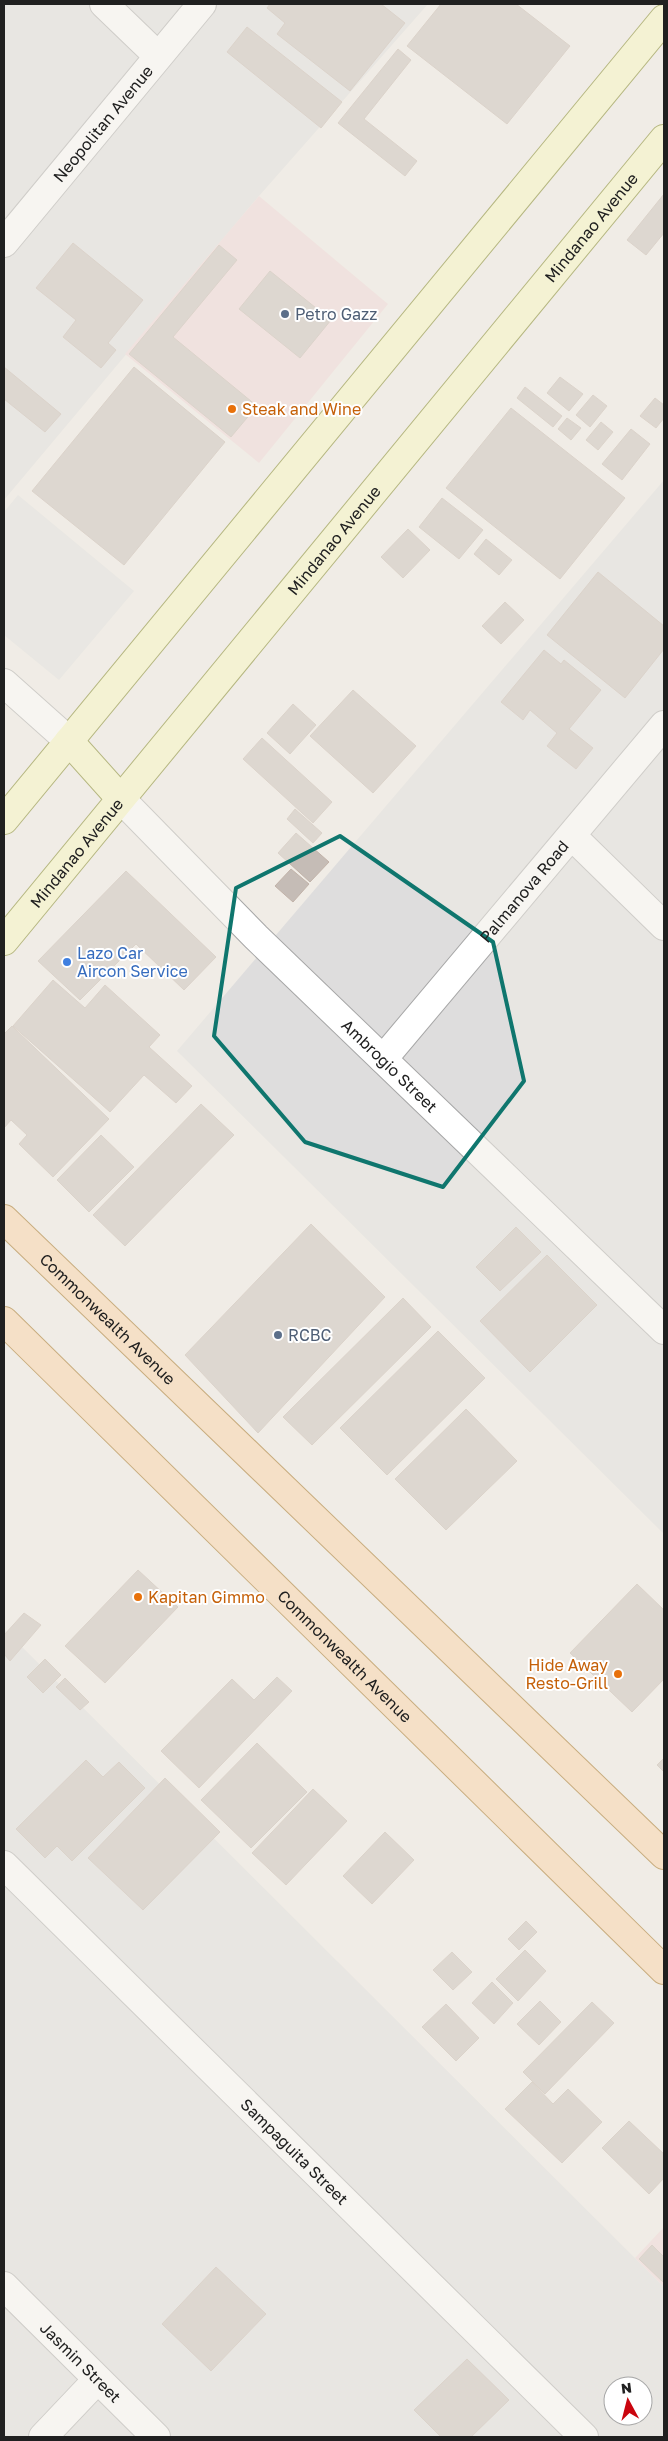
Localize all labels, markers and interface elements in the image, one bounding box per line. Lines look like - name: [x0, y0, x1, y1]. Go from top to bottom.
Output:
- street label: Neopolitan Avenue: [49, 61, 157, 186]
- street label: Mindanao Avenue: [540, 169, 642, 286]
- place label: Petro Gazz: [295, 304, 377, 324]
- marker: Petro Gazz: [279, 308, 291, 320]
- place label: Steak and Wine: [242, 399, 361, 419]
- marker: Steak and Wine: [226, 403, 238, 415]
- street label: Mindanao Avenue: [283, 481, 385, 599]
- street label: Mindanao Avenue: [26, 794, 127, 912]
- street label: Palmanova Road: [475, 836, 573, 947]
- place label: Lazo Car Aircon Service: [77, 943, 188, 981]
- marker: Lazo Car Aircon Service: [61, 956, 73, 968]
- street label: Ambrogio Street: [337, 1015, 442, 1116]
- street label: Commonwealth Avenue: [36, 1249, 180, 1389]
- place label: RCBC: [288, 1325, 331, 1345]
- marker: RCBC: [272, 1329, 284, 1341]
- street label: Commonwealth Avenue: [273, 1586, 416, 1727]
- place label: Kapitan Gimmo: [148, 1587, 265, 1607]
- marker: Kapitan Gimmo: [132, 1591, 144, 1603]
- place label: Hide Away Resto-Grill: [525, 1655, 608, 1693]
- marker: Hide Away Resto-Grill: [612, 1668, 624, 1680]
- street label: Sampaguita Street: [237, 2094, 352, 2209]
- street label: Jasmin Street: [36, 2318, 125, 2407]
- north arrow: [603, 2376, 653, 2426]
- text: N: [620, 2379, 633, 2397]

